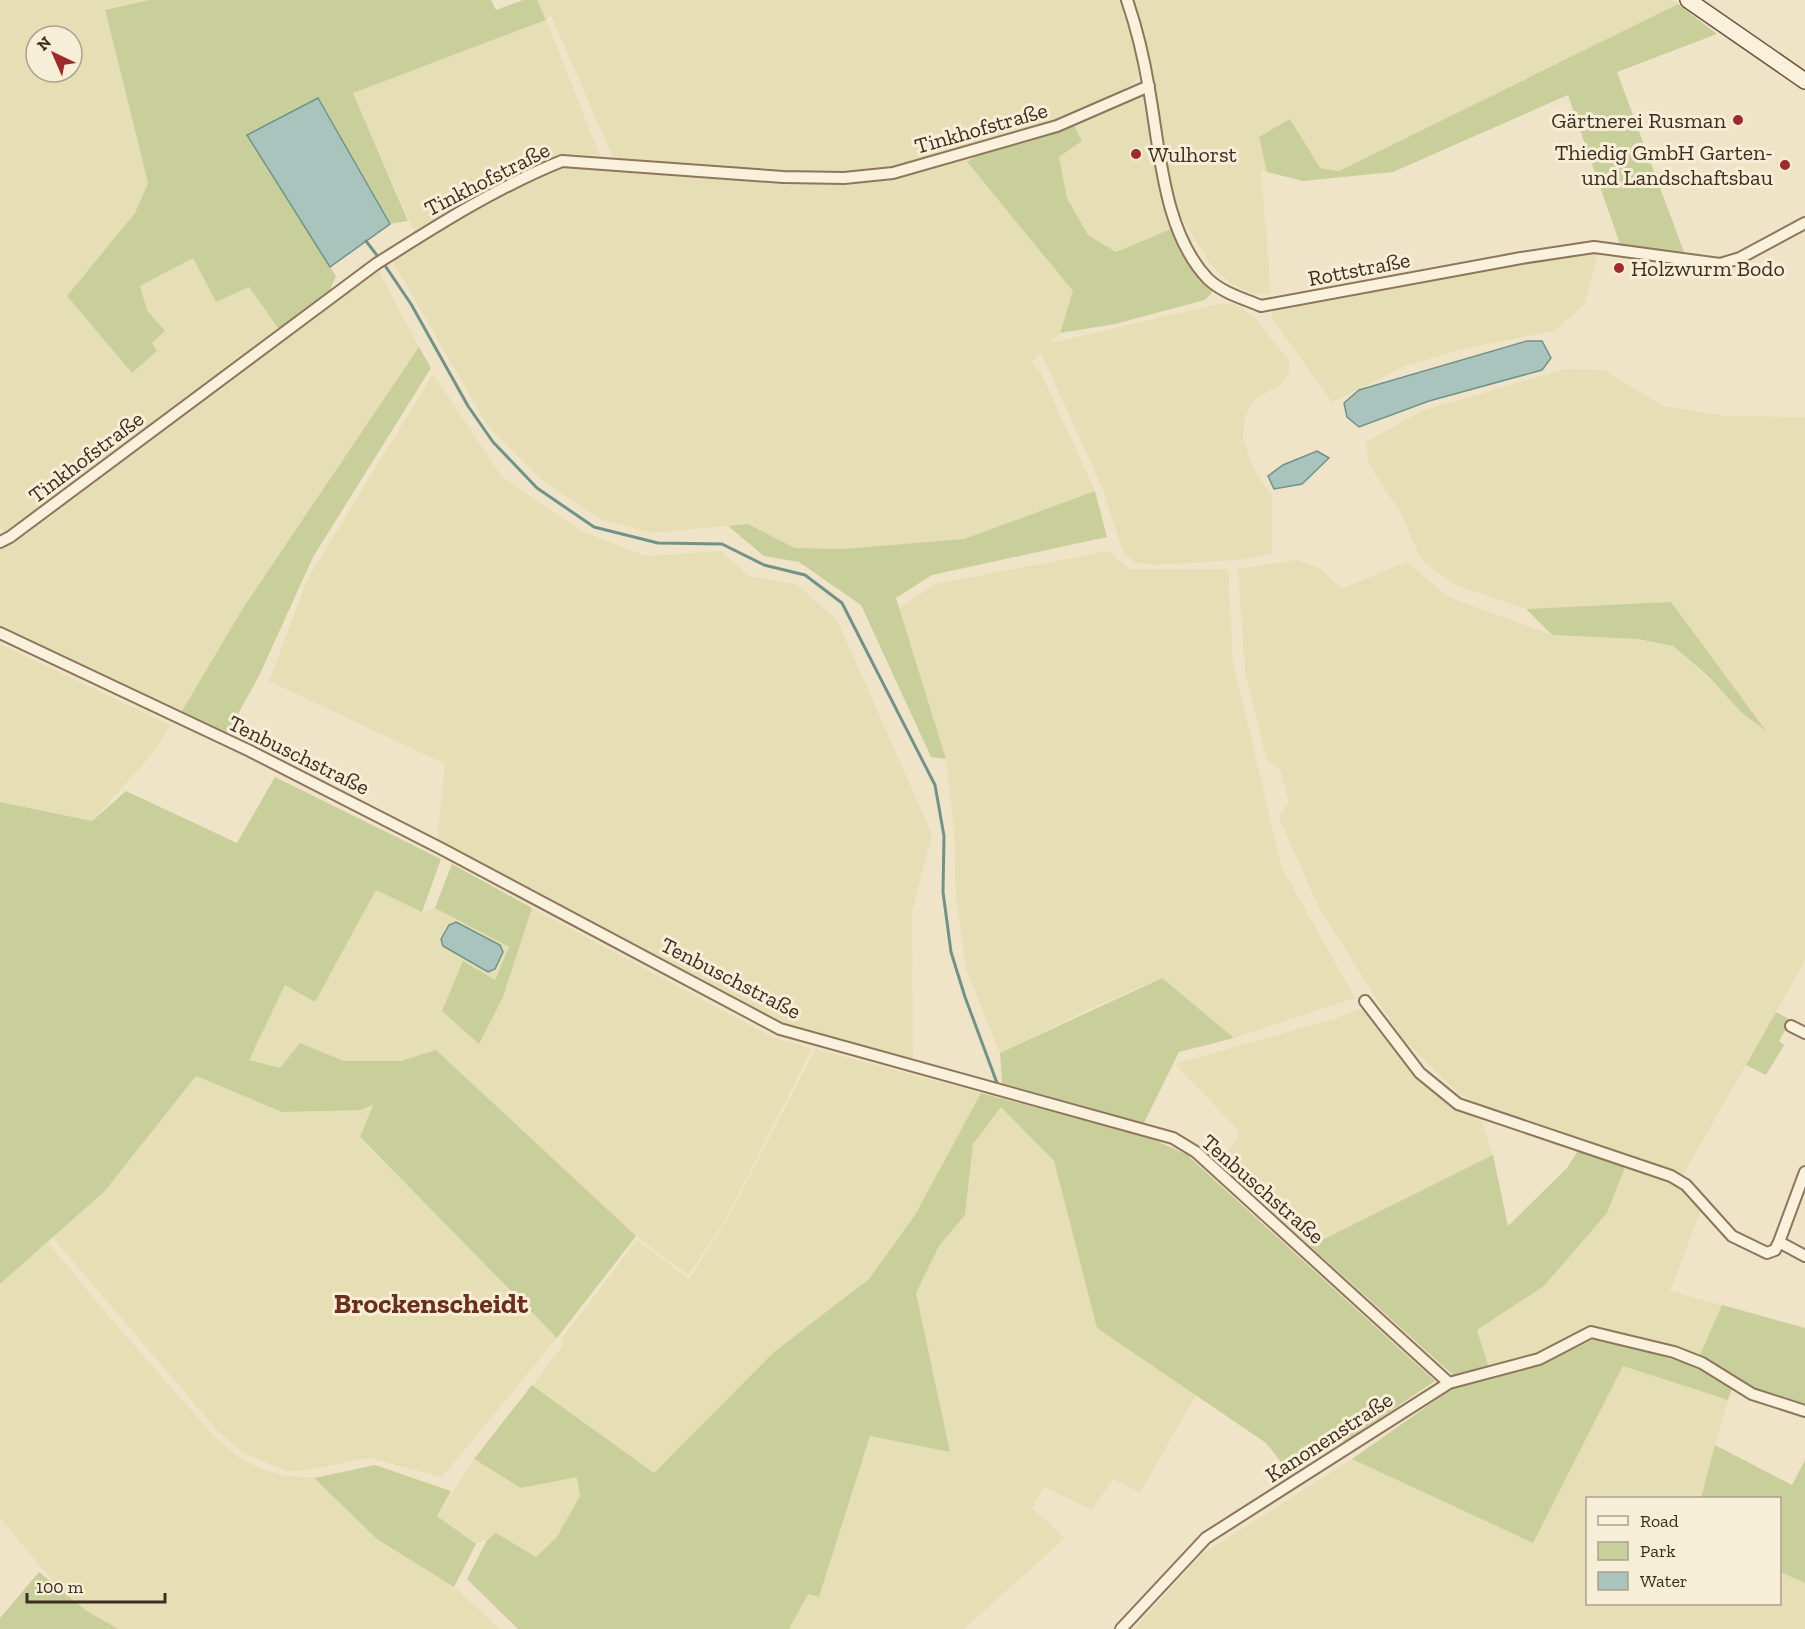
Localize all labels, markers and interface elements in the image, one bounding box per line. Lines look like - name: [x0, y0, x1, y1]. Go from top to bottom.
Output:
- north arrow: [24, 24, 84, 84]
- text: N: [33, 33, 55, 55]
- street label: Tinkhofstraße: [912, 96, 1050, 160]
- place label: Gärtnerei Rusman: [1551, 107, 1726, 134]
- marker: Gärtnerei Rusman: [1731, 113, 1745, 127]
- street label: Tinkhofstraße: [420, 136, 554, 222]
- place label: Thiedig GmbH Garten- und Landschaftsbau: [1555, 139, 1774, 191]
- place label: Wulhorst: [1148, 141, 1238, 168]
- marker: Wulhorst: [1129, 147, 1143, 161]
- marker: Thiedig GmbH Garten- und Landschaftsbau: [1778, 158, 1792, 172]
- street label: Rottstraße: [1306, 246, 1412, 292]
- place label: Holzwurm Bodo: [1631, 255, 1785, 282]
- marker: Holzwurm Bodo: [1612, 261, 1626, 275]
- street label: Tinkhofstraße: [23, 405, 149, 509]
- street label: Tenbuschstraße: [224, 709, 374, 801]
- street label: Tenbuschstraße: [656, 931, 806, 1025]
- street label: Tenbuschstraße: [1196, 1128, 1330, 1250]
- district label: Brockenscheidt: [334, 1287, 529, 1320]
- street label: Kanonenstraße: [1260, 1386, 1398, 1488]
- legend: [1586, 1497, 1781, 1605]
- text: Road: [1640, 1510, 1679, 1532]
- text: Park: [1640, 1540, 1676, 1562]
- scale bar: [27, 1566, 165, 1604]
- text: Water: [1640, 1570, 1687, 1592]
- text: 100 m: [36, 1576, 84, 1598]

